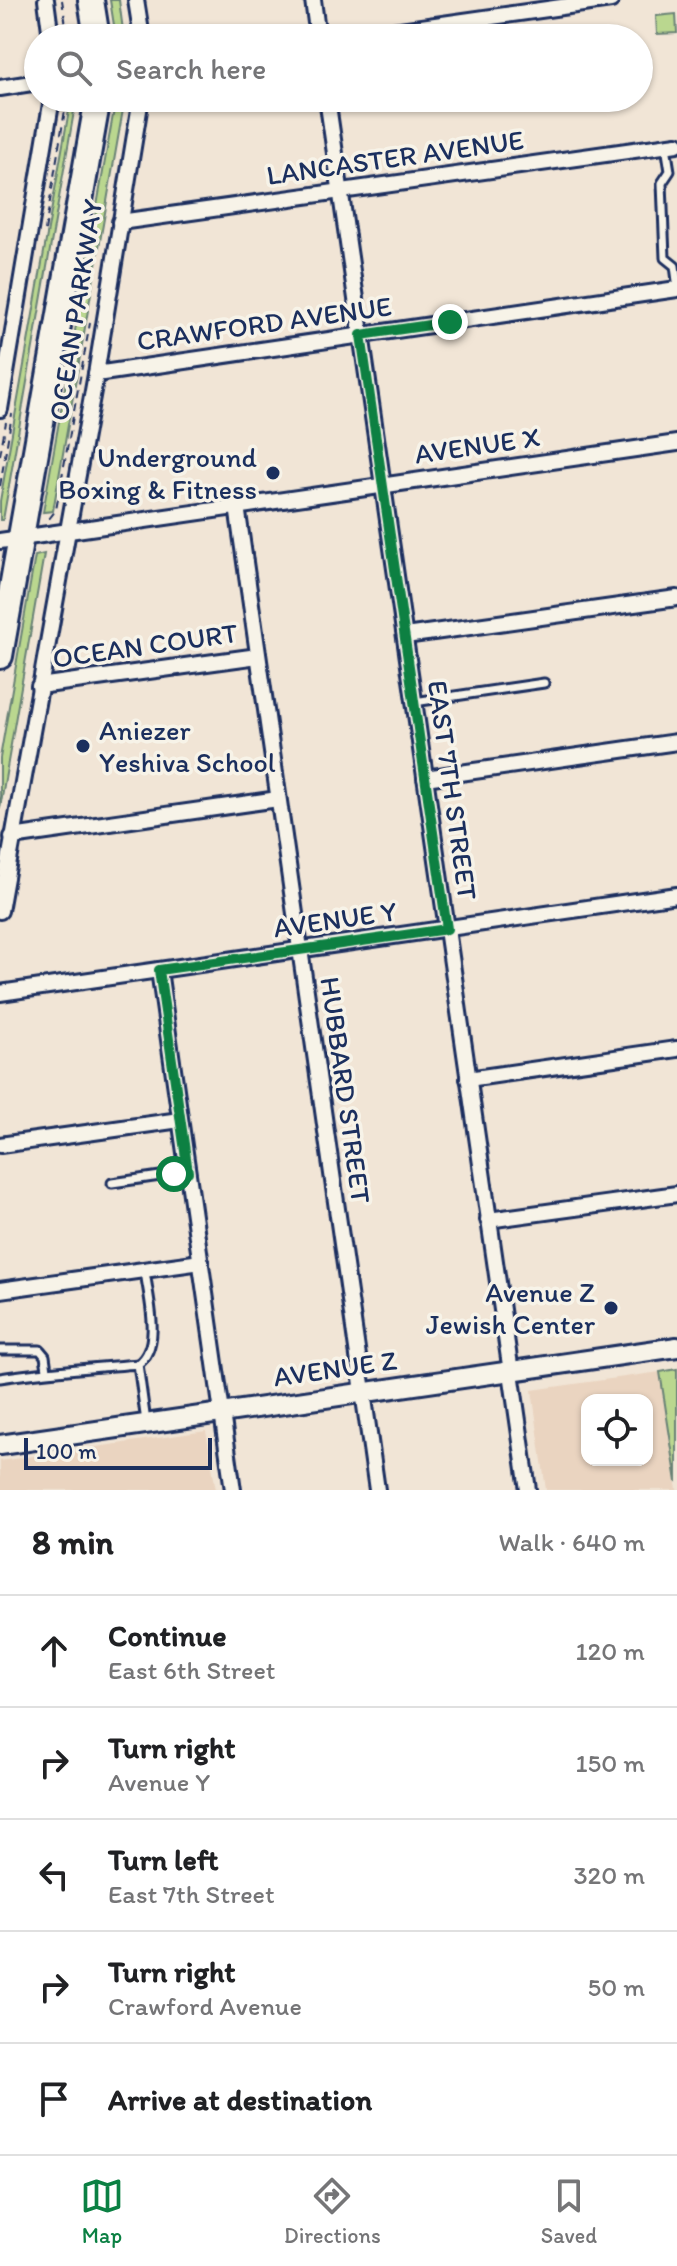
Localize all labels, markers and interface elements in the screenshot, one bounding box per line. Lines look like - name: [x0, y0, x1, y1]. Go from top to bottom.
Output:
- search box: [24, 24, 653, 112]
- icon: search: [52, 46, 96, 90]
- text: Search here: [116, 50, 266, 87]
- street label: LANCASTER AVENUE: [264, 122, 526, 192]
- street label: OCEAN PARKWAY: [41, 197, 109, 423]
- street label: CRAWFORD AVENUE: [134, 288, 394, 358]
- route end: [432, 304, 468, 340]
- street label: AVENUE X: [412, 419, 542, 471]
- place label: Underground Boxing & Fitness: [58, 440, 258, 506]
- marker: Underground Boxing & Fitness: [264, 464, 282, 482]
- street label: OCEAN COURT: [50, 615, 240, 675]
- street label: EAST 7TH STREET: [421, 678, 485, 902]
- place label: Aniezer Yeshiva School: [99, 713, 276, 779]
- marker: Aniezer Yeshiva School: [74, 737, 92, 755]
- street label: AVENUE Y: [271, 894, 399, 944]
- street label: HUBBARD STREET: [313, 975, 379, 1206]
- route start: [156, 1156, 192, 1192]
- place label: Avenue Z Jewish Center: [426, 1275, 595, 1341]
- marker: Avenue Z Jewish Center: [602, 1299, 620, 1317]
- street label: AVENUE Z: [271, 1343, 399, 1393]
- map controls: [581, 1394, 653, 1466]
- button: locate: [581, 1394, 653, 1466]
- scale bar: [24, 1434, 212, 1470]
- text: 100 m: [36, 1438, 97, 1465]
- text: 8 min: [32, 1522, 114, 1563]
- text: Walk · 640 m: [498, 1526, 645, 1558]
- text: Continue: [108, 1617, 227, 1654]
- icon: ahead: [32, 1629, 76, 1673]
- text: 120 m: [576, 1635, 645, 1667]
- text: East 6th Street: [108, 1654, 276, 1686]
- text: Turn right: [108, 1729, 236, 1766]
- icon: right: [32, 1741, 76, 1785]
- text: 150 m: [576, 1747, 645, 1779]
- text: Avenue Y: [108, 1766, 210, 1798]
- text: Turn left: [108, 1841, 219, 1878]
- icon: left: [32, 1853, 76, 1897]
- text: 320 m: [573, 1859, 645, 1891]
- text: East 7th Street: [108, 1878, 275, 1910]
- text: Turn right: [108, 1953, 236, 1990]
- icon: right: [32, 1965, 76, 2009]
- text: 50 m: [588, 1971, 645, 2003]
- text: Crawford Avenue: [108, 1990, 302, 2022]
- icon: arrive: [32, 2077, 76, 2121]
- text: Arrive at destination: [108, 2081, 372, 2118]
- tab: Map: [80, 2174, 124, 2249]
- tab: Directions: [284, 2174, 381, 2249]
- tab: Saved: [541, 2174, 597, 2249]

